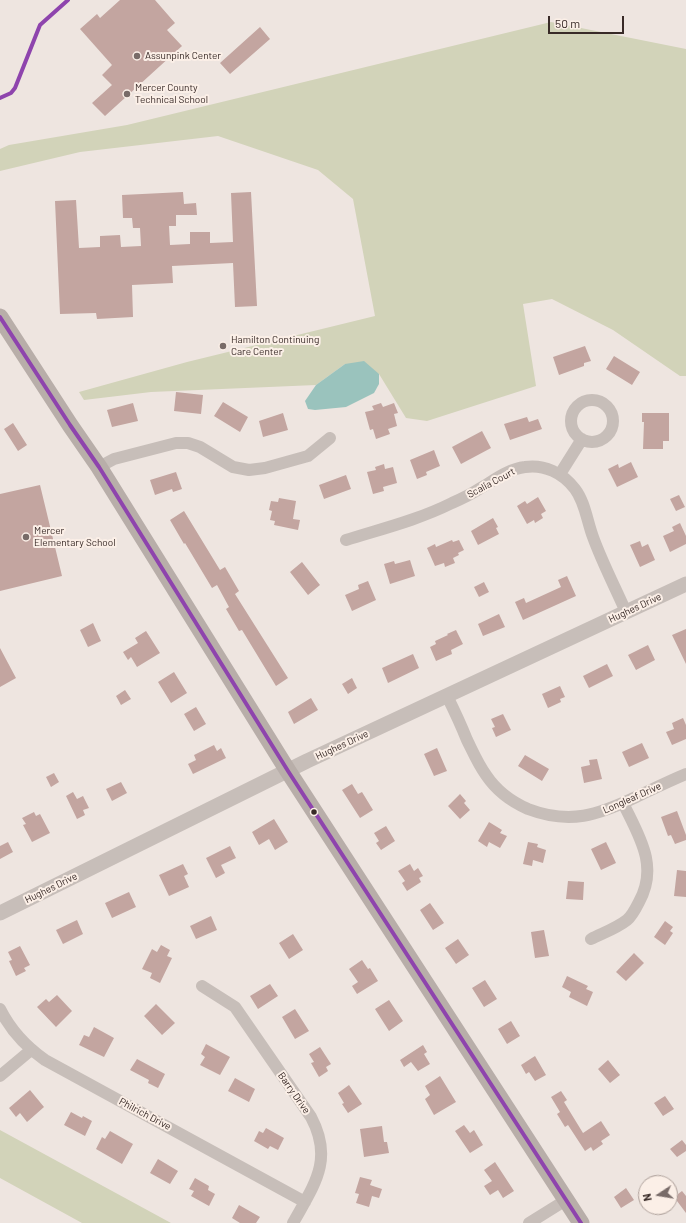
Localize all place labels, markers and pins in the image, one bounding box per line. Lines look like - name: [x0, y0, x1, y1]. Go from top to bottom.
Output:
- place label: Assunpink Center: [145, 50, 221, 62]
- marker: Assunpink Center: [132, 51, 142, 61]
- place label: Mercer County Technical School: [135, 82, 208, 106]
- marker: Mercer County Technical School: [122, 89, 132, 99]
- place label: Hamilton Continuing Care Center: [231, 334, 319, 358]
- marker: Hamilton Continuing Care Center: [218, 341, 228, 351]
- place label: Mercer Elementary School: [34, 525, 115, 548]
- marker: Mercer Elementary School: [21, 532, 31, 542]
- unlabelled marker: [309, 807, 319, 817]

